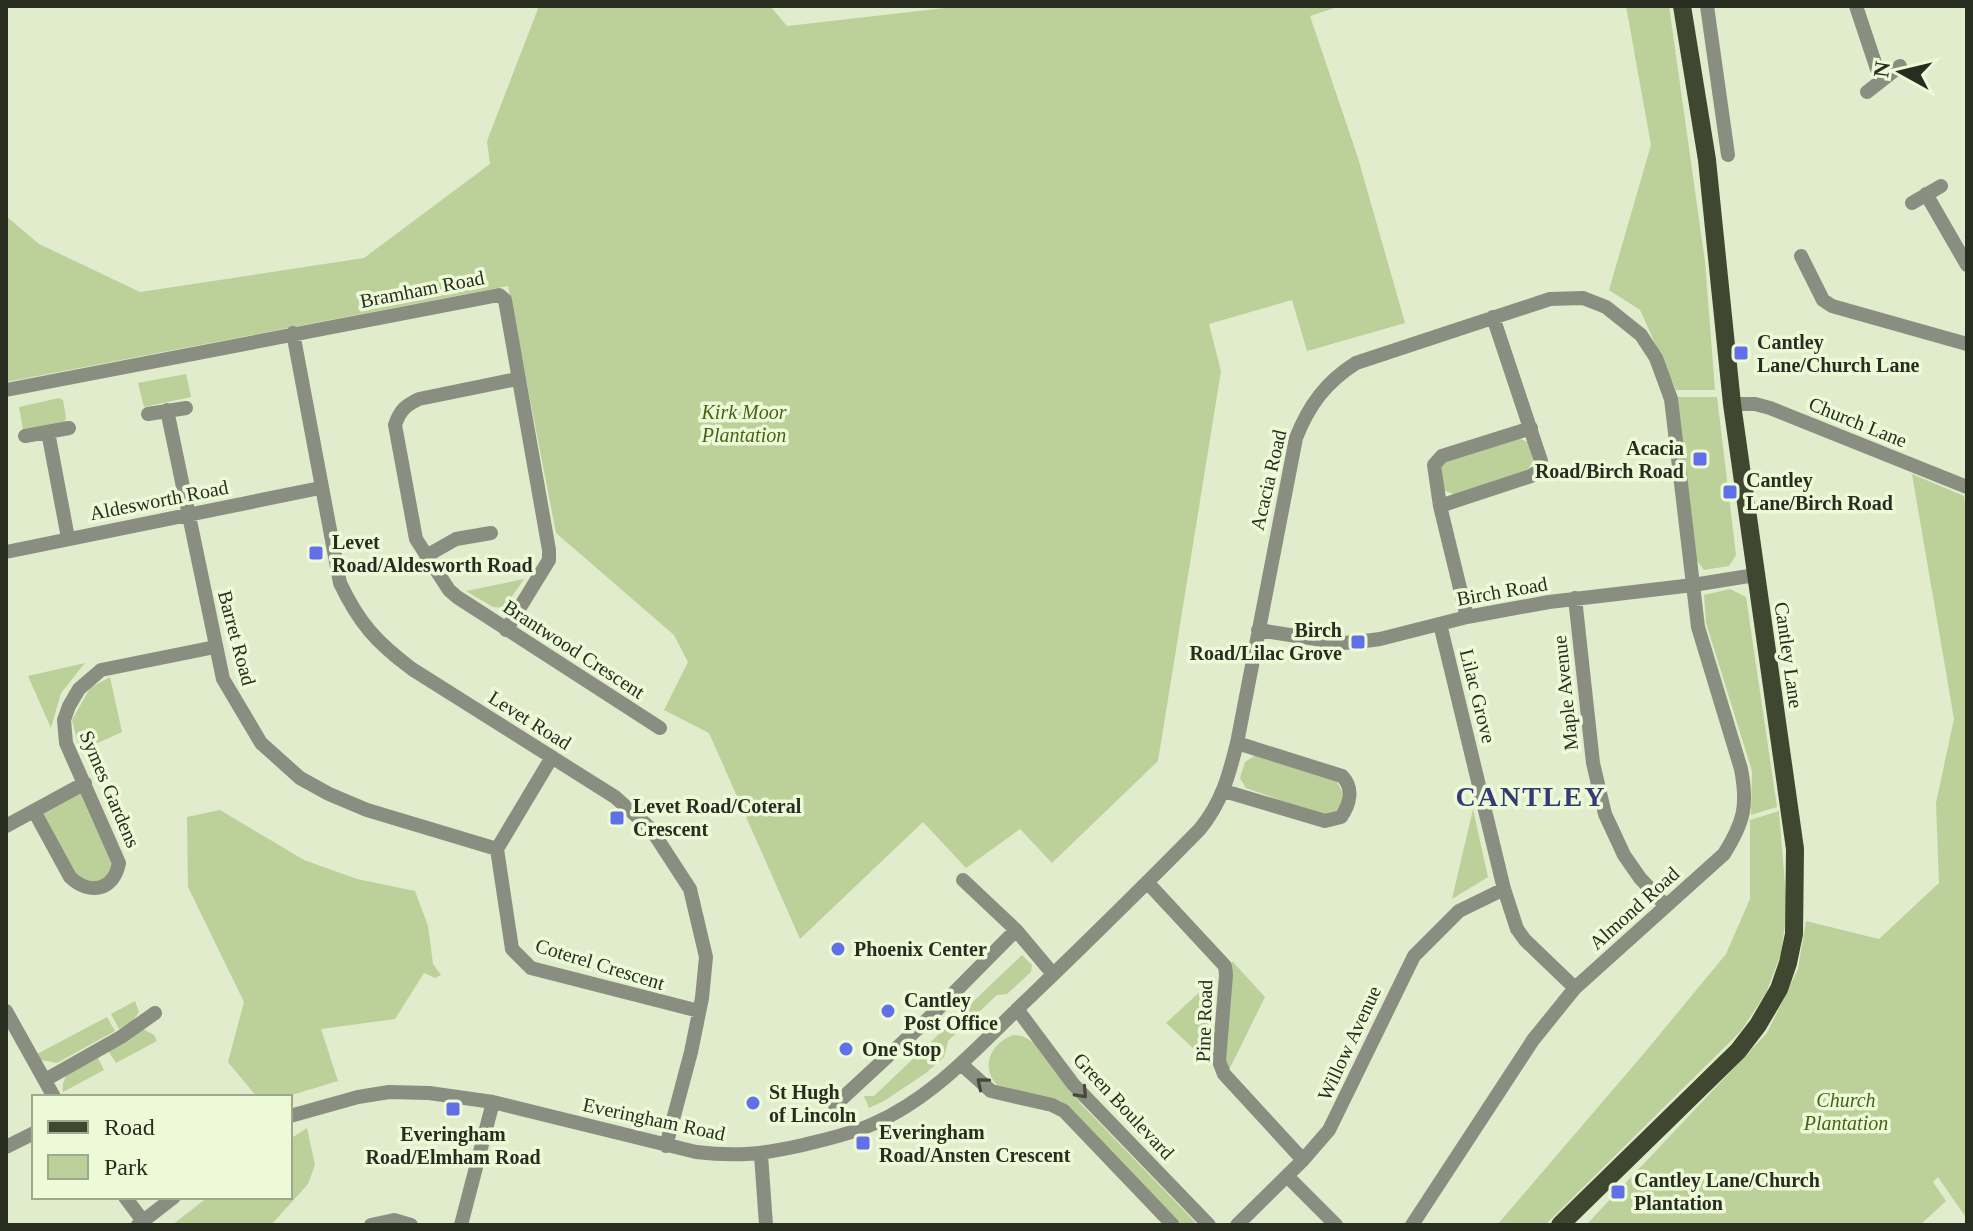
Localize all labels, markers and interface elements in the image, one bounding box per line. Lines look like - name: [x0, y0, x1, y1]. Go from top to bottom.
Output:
- north arrow: [1861, 32, 1941, 112]
- text: N: [1868, 60, 1895, 79]
- street label: Bramham Road: [358, 266, 486, 312]
- place label: Cantley Lane/Church Lane: [1757, 331, 1920, 376]
- marker: Cantley Lane/Church Lane: [1732, 344, 1750, 362]
- street label: Church Lane: [1806, 392, 1910, 452]
- park label: Kirk Moor Plantation: [701, 401, 787, 446]
- street label: Acacia Road: [1246, 427, 1290, 533]
- place label: Acacia Road/Birch Road: [1535, 437, 1684, 482]
- marker: Acacia Road/Birch Road: [1691, 450, 1709, 468]
- place label: Cantley Lane/Birch Road: [1746, 469, 1893, 514]
- street label: Aldesworth Road: [88, 476, 230, 524]
- marker: Cantley Lane/Birch Road: [1721, 483, 1739, 501]
- place label: Levet Road/Aldesworth Road: [332, 531, 533, 576]
- marker: Levet Road/Aldesworth Road: [307, 544, 325, 562]
- street label: Birch Road: [1455, 572, 1549, 610]
- street label: Barret Road: [214, 588, 260, 688]
- street label: Brantwood Crescent: [499, 595, 649, 703]
- street label: Cantley Lane: [1770, 600, 1807, 710]
- place label: Birch Road/Lilac Grove: [1190, 619, 1342, 664]
- marker: Birch Road/Lilac Grove: [1349, 633, 1367, 651]
- street label: Maple Avenue: [1548, 634, 1583, 752]
- street label: Lilac Grove: [1456, 647, 1500, 745]
- street label: Levet Road: [485, 686, 575, 754]
- street label: Symes Gardens: [75, 727, 145, 851]
- district label: CANTLEY: [1456, 781, 1606, 812]
- place label: Levet Road/Coteral Crescent: [633, 795, 802, 840]
- marker: Levet Road/Coteral Crescent: [608, 809, 626, 827]
- street label: Almond Road: [1585, 862, 1683, 954]
- street label: Coterel Crescent: [533, 934, 668, 994]
- place label: Phoenix Center: [854, 938, 987, 960]
- marker: Phoenix Center: [829, 940, 847, 958]
- street label: Pine Road: [1192, 979, 1216, 1063]
- street label: Willow Avenue: [1313, 982, 1385, 1104]
- place label: Cantley Post Office: [904, 989, 998, 1034]
- marker: Cantley Post Office: [879, 1002, 897, 1020]
- place label: One Stop: [862, 1038, 941, 1061]
- marker: One Stop: [837, 1040, 855, 1058]
- street label: Green Boulevard: [1069, 1048, 1179, 1164]
- one-way arrow: [977, 1078, 991, 1093]
- place label: St Hugh of Lincoln: [769, 1081, 856, 1126]
- one-way arrow: [1073, 1084, 1087, 1098]
- park label: Church Plantation: [1803, 1089, 1888, 1134]
- street label: Everingham Road: [581, 1093, 727, 1146]
- marker: St Hugh of Lincoln: [744, 1094, 762, 1112]
- legend: [32, 1095, 292, 1199]
- marker: Everingham Road/Elmham Road: [444, 1100, 462, 1118]
- text: Road: [104, 1114, 155, 1140]
- place label: Everingham Road/Ansten Crescent: [879, 1121, 1071, 1166]
- place label: Everingham Road/Elmham Road: [365, 1123, 541, 1168]
- marker: Everingham Road/Ansten Crescent: [854, 1134, 872, 1152]
- text: Park: [104, 1154, 148, 1180]
- place label: Cantley Lane/Church Plantation: [1634, 1169, 1820, 1214]
- marker: Cantley Lane/Church Plantation: [1609, 1183, 1627, 1201]

